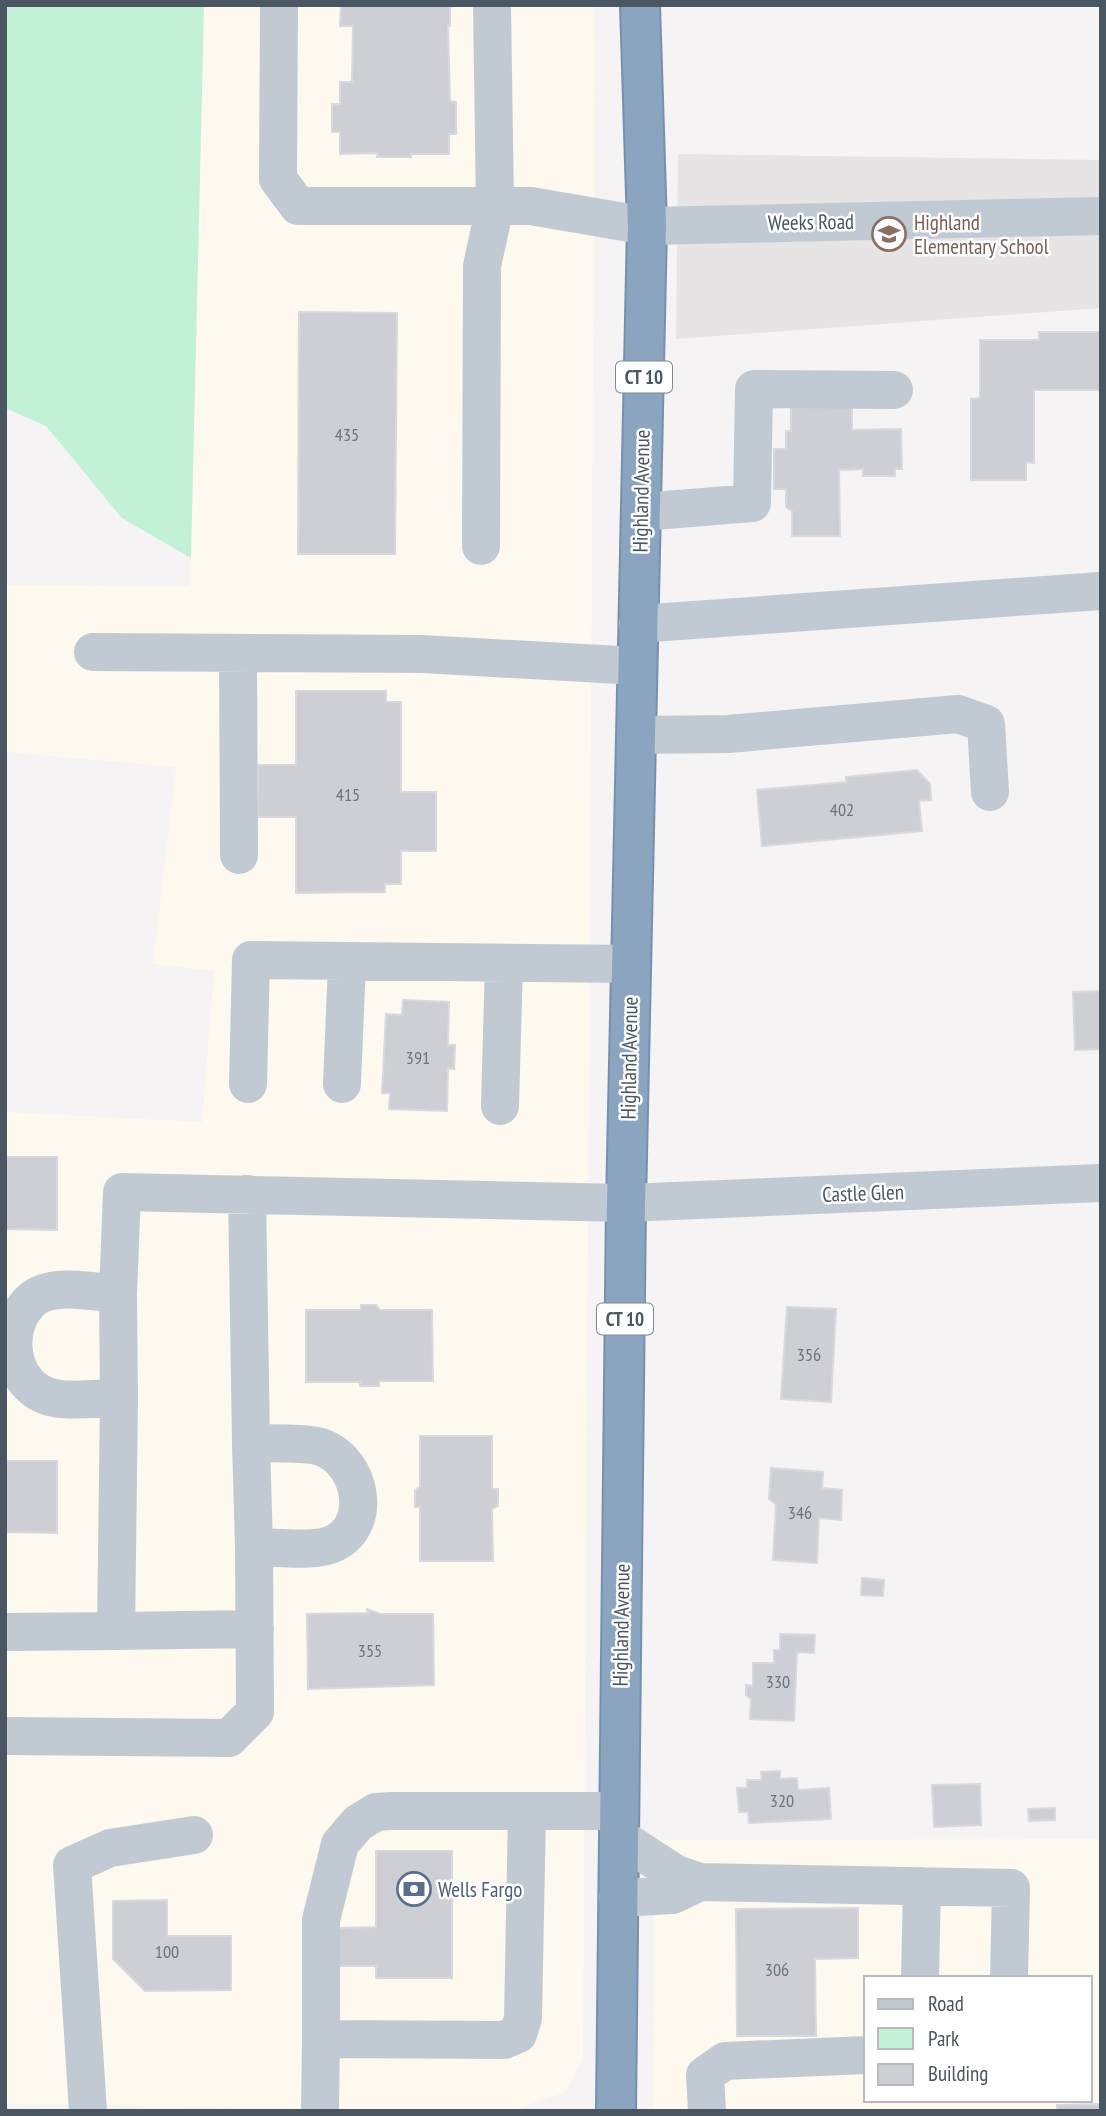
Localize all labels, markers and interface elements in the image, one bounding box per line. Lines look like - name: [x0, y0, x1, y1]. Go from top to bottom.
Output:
- street label: Weeks Road: [768, 208, 854, 236]
- place label: Highland Elementary School: [914, 209, 1049, 260]
- school or university icon: Highland Elementary School: [870, 215, 908, 253]
- road number: CT 10: [616, 362, 672, 392]
- house number: 435: [335, 423, 359, 446]
- street label: Highland Avenue: [626, 429, 656, 553]
- house number: 415: [336, 783, 360, 806]
- house number: 402: [830, 798, 854, 821]
- street label: Highland Avenue: [614, 996, 644, 1120]
- house number: 391: [406, 1046, 430, 1069]
- street label: Castle Glen: [822, 1178, 904, 1208]
- road number: CT 10: [597, 1303, 653, 1334]
- house number: 356: [797, 1343, 821, 1366]
- house number: 346: [788, 1501, 812, 1524]
- street label: Highland Avenue: [606, 1563, 636, 1687]
- house number: 355: [358, 1639, 382, 1662]
- house number: 330: [766, 1670, 790, 1693]
- house number: 320: [770, 1789, 794, 1812]
- bank icon: Wells Fargo: [395, 1870, 433, 1908]
- place label: Wells Fargo: [438, 1876, 522, 1903]
- house number: 100: [155, 1940, 179, 1963]
- house number: 306: [765, 1958, 789, 1981]
- legend: [864, 1976, 1092, 2102]
- text: Road: [928, 1990, 964, 2017]
- text: Park: [928, 2025, 959, 2052]
- text: Building: [928, 2060, 988, 2087]

